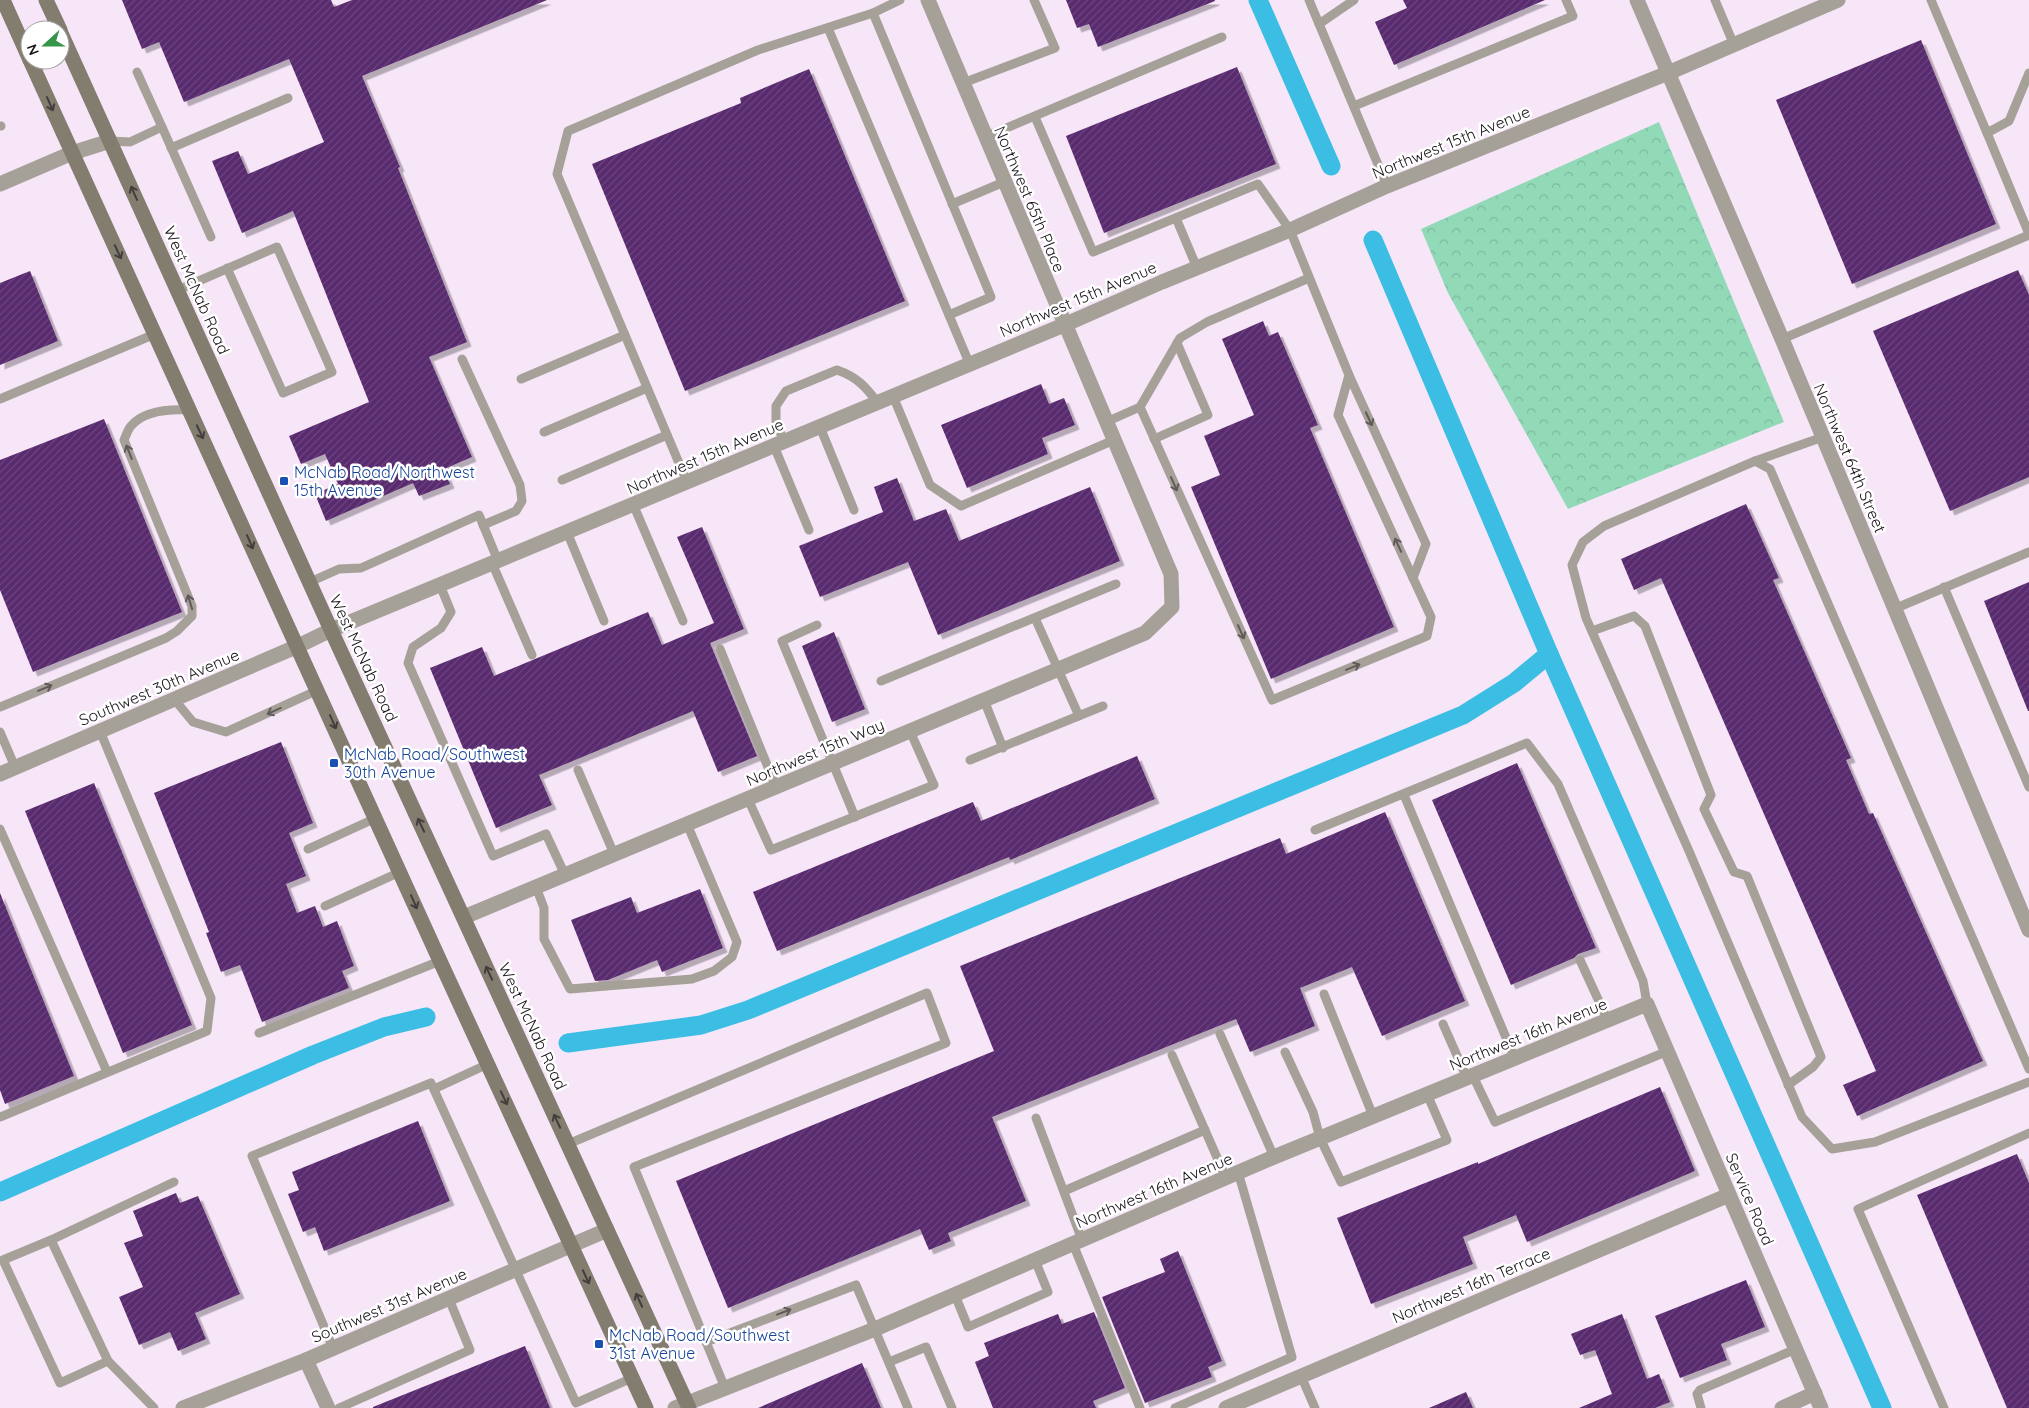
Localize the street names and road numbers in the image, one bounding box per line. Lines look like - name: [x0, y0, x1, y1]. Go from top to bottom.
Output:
- street label: Northwest 15th Avenue: [1369, 101, 1533, 183]
- street label: Northwest 65th Place: [990, 123, 1070, 275]
- street label: West McNab Road: [160, 223, 234, 357]
- street label: Northwest 15th Avenue: [996, 257, 1160, 341]
- street label: Northwest 64th Street: [1809, 380, 1891, 536]
- street label: Northwest 15th Avenue: [623, 414, 787, 498]
- street label: West McNab Road: [326, 591, 402, 725]
- street label: Southwest 30th Avenue: [76, 644, 242, 730]
- street label: Northwest 15th Way: [743, 714, 887, 790]
- street label: West McNab Road: [495, 959, 571, 1093]
- street label: Northwest 16th Avenue: [1446, 993, 1610, 1075]
- street label: Northwest 16th Avenue: [1073, 1148, 1235, 1232]
- street label: Service Road: [1722, 1150, 1778, 1248]
- street label: Northwest 16th Terrace: [1389, 1243, 1553, 1327]
- street label: Southwest 31st Avenue: [308, 1263, 470, 1347]

